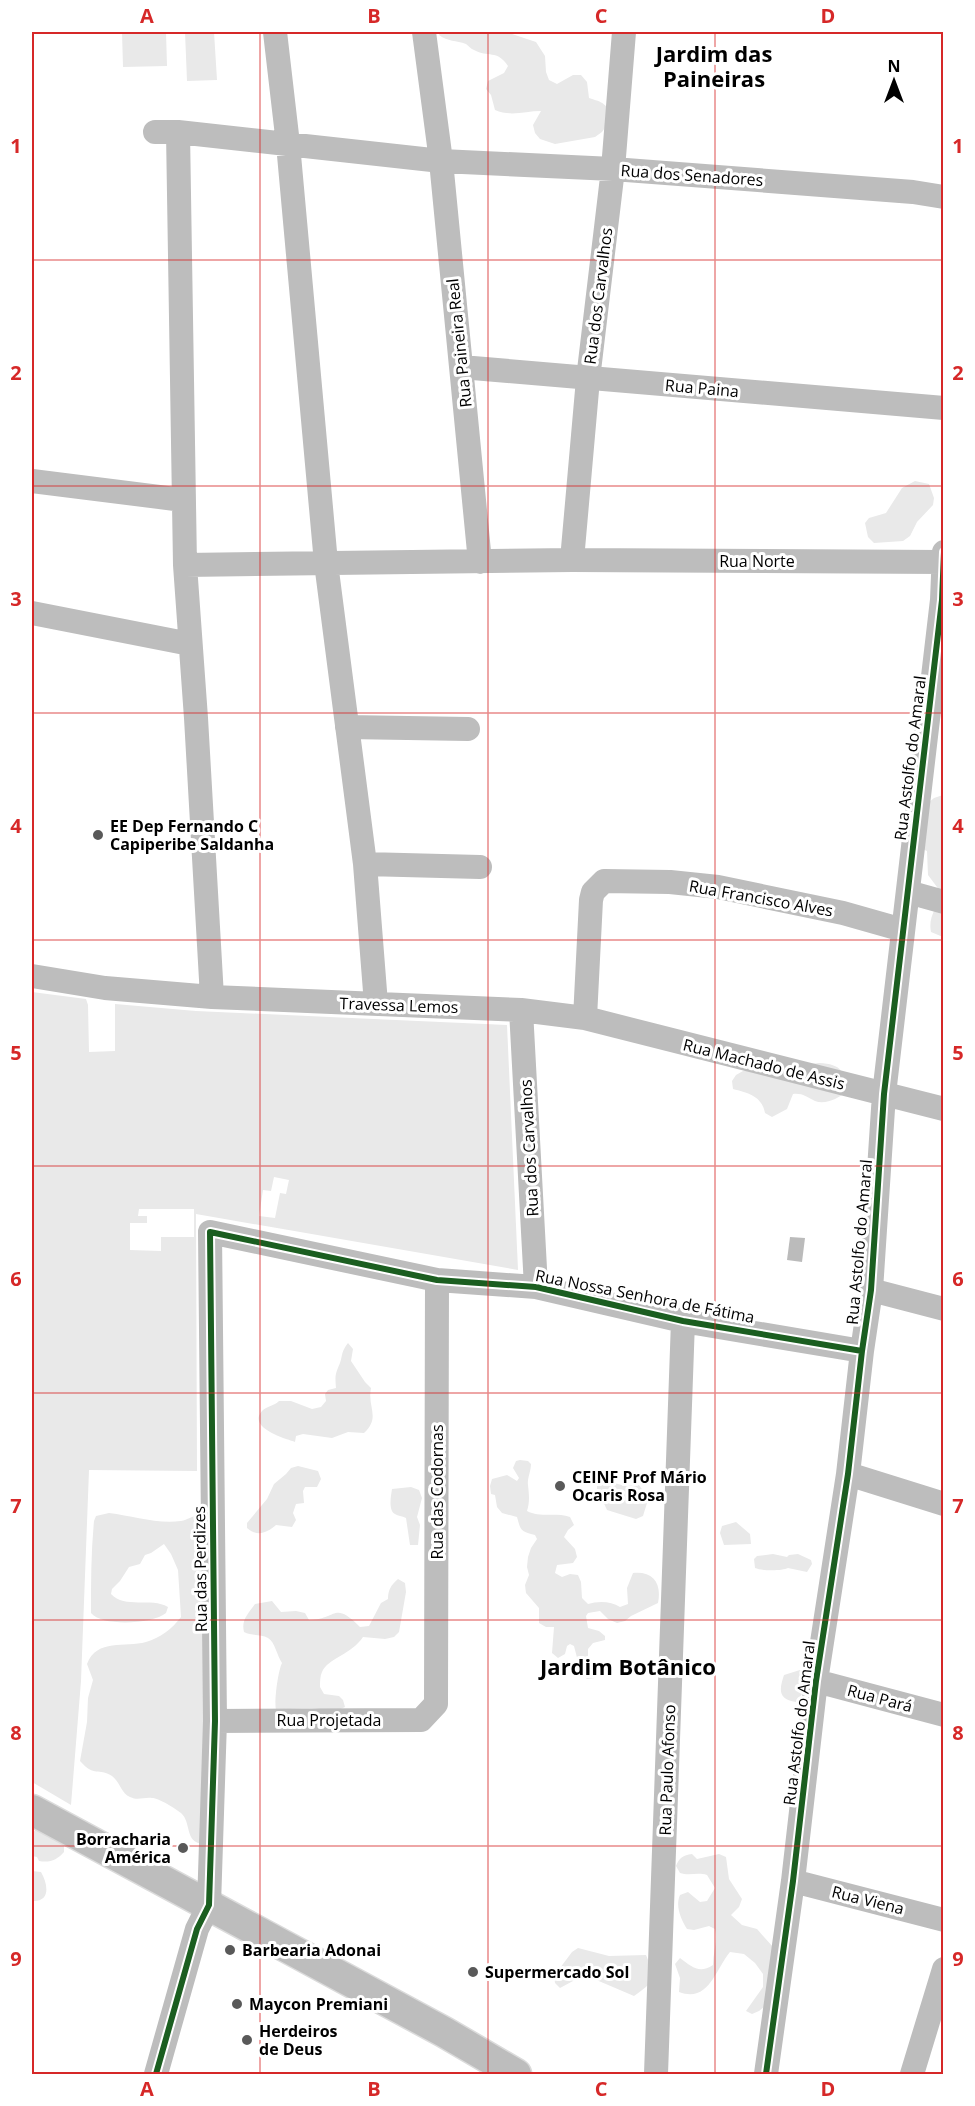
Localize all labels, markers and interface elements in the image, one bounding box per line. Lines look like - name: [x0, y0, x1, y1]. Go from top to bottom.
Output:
- text: A: [140, 2, 154, 29]
- text: B: [367, 2, 381, 29]
- text: C: [595, 2, 608, 29]
- text: D: [821, 2, 835, 29]
- district label: Jardim das Paineiras: [654, 38, 772, 93]
- north arrow: [864, 51, 924, 111]
- text: N: [887, 55, 901, 77]
- text: 1: [10, 132, 22, 159]
- text: 1: [952, 132, 964, 159]
- street label: Rua dos Senadores: [620, 159, 764, 191]
- street label: Rua dos Carvalhos: [579, 226, 617, 366]
- street label: Rua Paineira Real: [441, 277, 477, 409]
- text: 2: [10, 359, 22, 386]
- text: 2: [952, 359, 964, 386]
- street label: Rua Paina: [664, 374, 740, 402]
- street label: Rua Norte: [719, 550, 795, 572]
- text: 3: [10, 585, 22, 612]
- text: 3: [952, 585, 964, 612]
- street label: Rua Astolfo do Amaral: [889, 674, 931, 842]
- text: 4: [10, 812, 22, 839]
- text: 4: [952, 812, 964, 839]
- place label: EE Dep Fernando C Capiperibe Saldanha: [110, 815, 274, 855]
- marker: EE Dep Fernando C Capiperibe Saldanha: [91, 828, 105, 842]
- street label: Rua Francisco Alves: [687, 875, 835, 921]
- street label: Travessa Lemos: [339, 992, 459, 1018]
- street label: Rua Machado de Assis: [681, 1033, 847, 1095]
- text: 5: [10, 1039, 22, 1066]
- text: 5: [952, 1039, 964, 1066]
- street label: Rua dos Carvalhos: [514, 1079, 544, 1217]
- street label: Rua Astolfo do Amaral: [841, 1158, 877, 1326]
- street label: Rua Nossa Senhora de Fátima: [534, 1264, 756, 1328]
- text: 6: [10, 1265, 22, 1292]
- text: 6: [952, 1265, 964, 1292]
- street label: Rua das Codornas: [426, 1424, 448, 1560]
- place label: CEINF Prof Mário Ocaris Rosa: [572, 1466, 707, 1506]
- marker: CEINF Prof Mário Ocaris Rosa: [553, 1479, 567, 1493]
- text: 7: [10, 1492, 22, 1519]
- text: 7: [952, 1492, 964, 1519]
- street label: Rua das Perdizes: [188, 1506, 212, 1632]
- street label: Rua Astolfo do Amaral: [778, 1639, 820, 1807]
- district label: Jardim Botânico: [538, 1651, 716, 1681]
- street label: Rua Pará: [845, 1679, 915, 1717]
- street label: Rua Paulo Afonso: [654, 1704, 680, 1836]
- street label: Rua Projetada: [277, 1709, 381, 1731]
- text: 8: [10, 1719, 22, 1746]
- text: 8: [952, 1719, 964, 1746]
- place label: Borracharia América: [76, 1828, 171, 1868]
- marker: Borracharia América: [176, 1841, 190, 1855]
- street label: Rua Viena: [829, 1880, 907, 1920]
- place label: Barbearia Adonai: [242, 1939, 381, 1961]
- marker: Barbearia Adonai: [223, 1943, 237, 1957]
- text: 9: [10, 1945, 22, 1972]
- text: 9: [952, 1945, 964, 1972]
- place label: Supermercado Sol: [485, 1961, 629, 1983]
- marker: Supermercado Sol: [466, 1965, 480, 1979]
- place label: Maycon Premiani: [249, 1993, 388, 2015]
- marker: Maycon Premiani: [230, 1997, 244, 2011]
- place label: Herdeiros de Deus: [259, 2020, 338, 2060]
- marker: Herdeiros de Deus: [240, 2033, 254, 2047]
- text: A: [140, 2075, 154, 2102]
- text: B: [367, 2075, 381, 2102]
- text: C: [595, 2075, 608, 2102]
- text: D: [821, 2075, 835, 2102]

